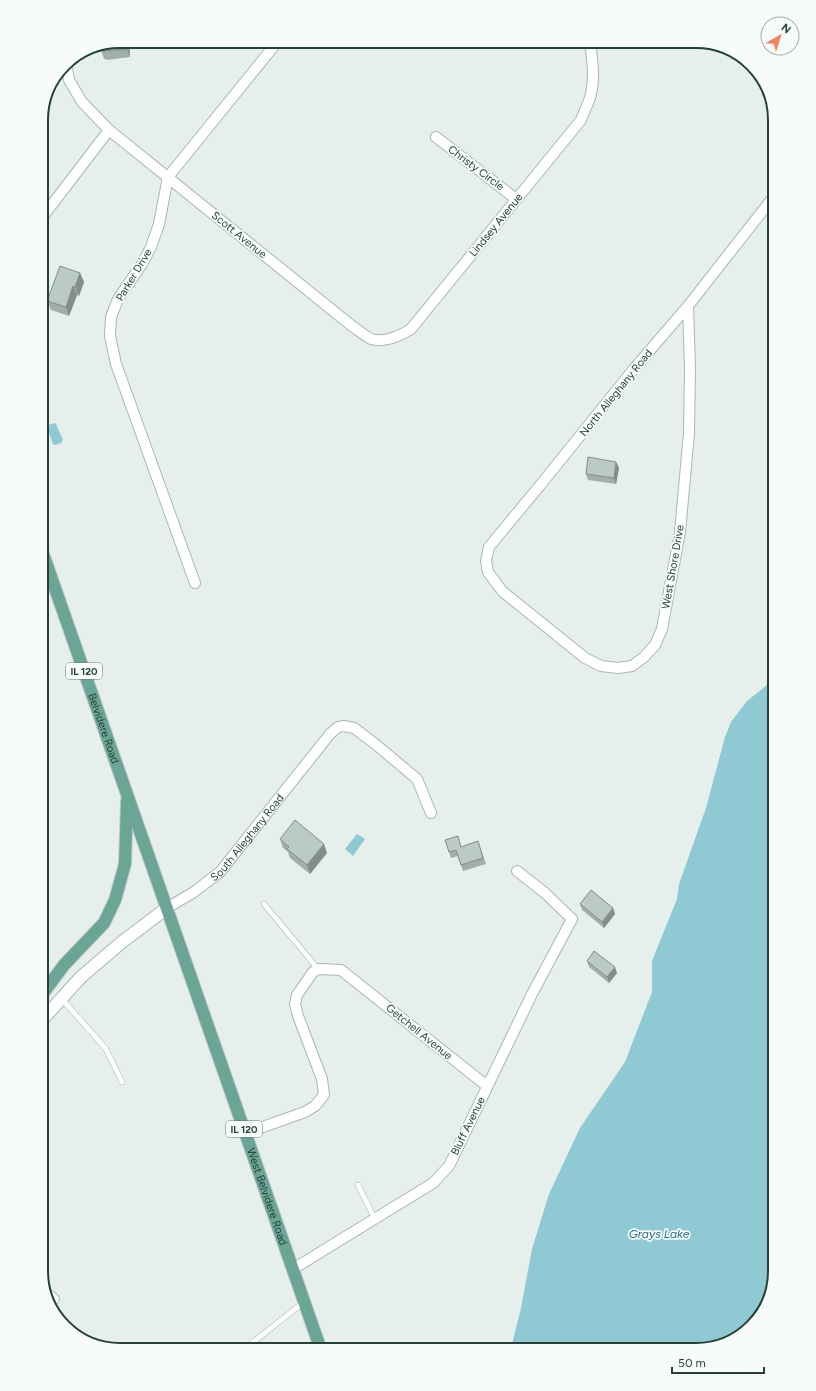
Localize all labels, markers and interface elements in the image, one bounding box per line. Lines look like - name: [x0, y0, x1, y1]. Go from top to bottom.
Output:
- north arrow: [760, 16, 800, 56]
- text: N: [779, 21, 793, 36]
- street label: Christy Circle: [445, 143, 507, 193]
- street label: Lindsey Avenue: [467, 191, 525, 259]
- street label: Scott Avenue: [209, 209, 269, 261]
- street label: Parker Drive: [113, 246, 155, 304]
- street label: North Alleghany Road: [577, 347, 655, 439]
- street label: West Shore Drive: [659, 524, 687, 610]
- road number: IL 120: [66, 663, 102, 679]
- street label: Belvidere Road: [86, 691, 122, 765]
- street label: South Alleghany Road: [208, 791, 286, 884]
- street label: Getchell Avenue: [383, 1001, 455, 1063]
- street label: Bluff Avenue: [448, 1095, 488, 1157]
- road number: IL 120: [226, 1121, 262, 1137]
- street label: West Belvidere Road: [245, 1146, 290, 1247]
- water label: Grays Lake: [629, 1227, 690, 1241]
- scale bar: [672, 1349, 764, 1375]
- text: 50 m: [678, 1356, 706, 1370]

